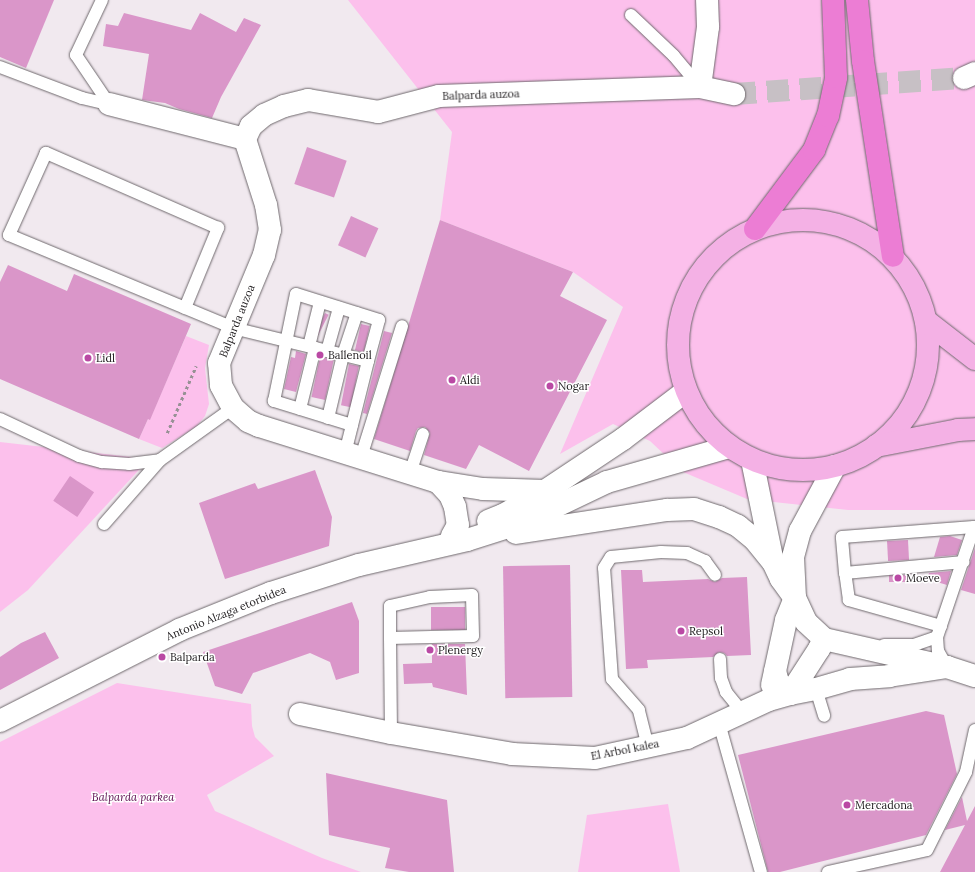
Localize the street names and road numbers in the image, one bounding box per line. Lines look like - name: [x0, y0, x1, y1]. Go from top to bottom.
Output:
- street label: Balparda auzoa: [442, 87, 520, 103]
- street label: Balparda auzoa: [216, 283, 258, 359]
- street label: Antonio Alzaga etorbidea: [164, 583, 288, 643]
- street label: El Arbol kalea: [590, 737, 660, 763]

